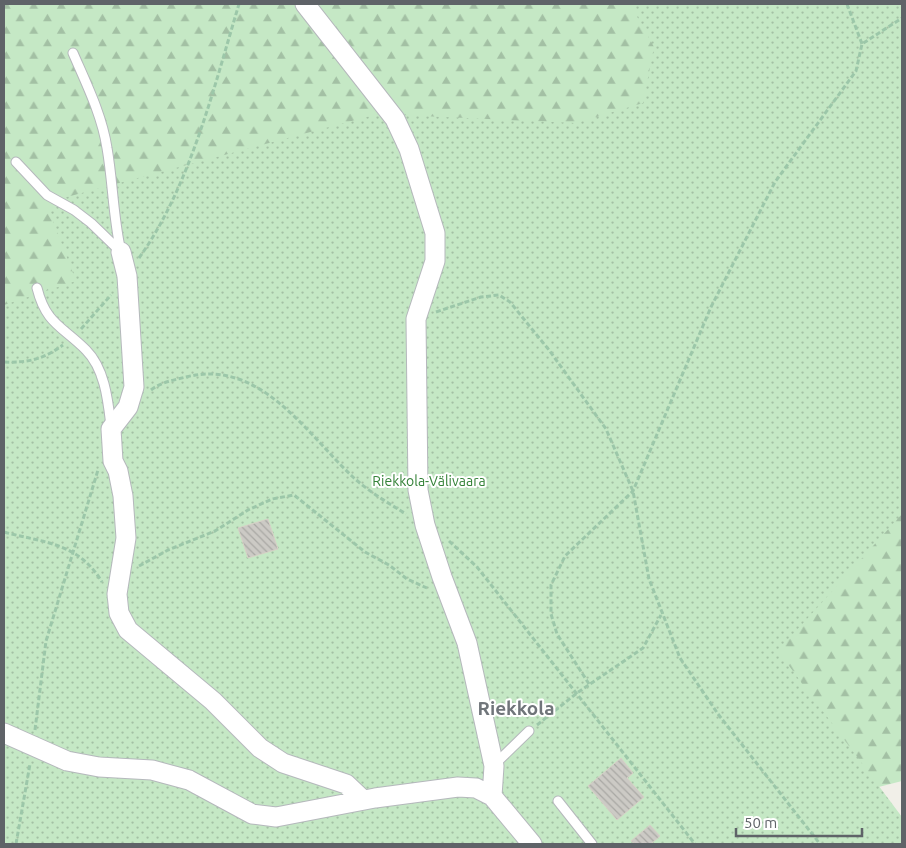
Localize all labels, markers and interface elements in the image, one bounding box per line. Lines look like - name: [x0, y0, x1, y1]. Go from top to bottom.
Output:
- park label: Riekkola-Välivaara: [372, 473, 486, 489]
- district label: Riekkola: [477, 697, 555, 719]
- scale bar: [736, 806, 862, 838]
- text: 50 m: [744, 814, 777, 831]

